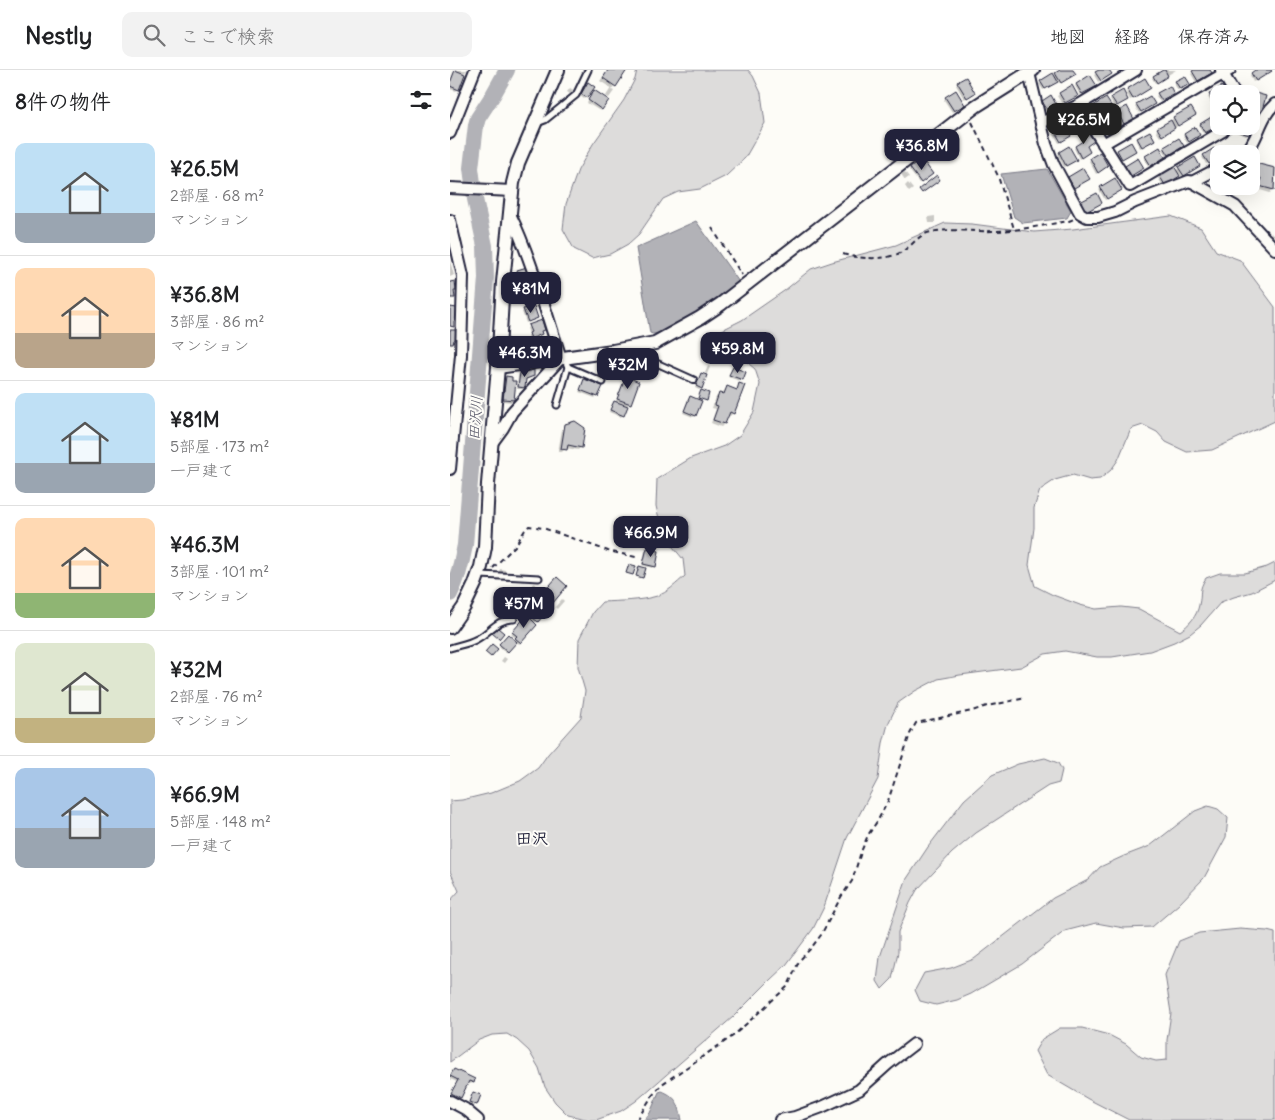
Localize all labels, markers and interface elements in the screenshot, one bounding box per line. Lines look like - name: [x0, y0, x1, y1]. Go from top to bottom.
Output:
- search box: [122, 12, 472, 57]
- text: Nestly: [25, 20, 92, 50]
- icon: search: [140, 21, 168, 49]
- text: ここで検索: [180, 24, 275, 48]
- text: 地図: [1050, 25, 1086, 48]
- text: 経路: [1114, 25, 1150, 48]
- text: 保存済み: [1178, 25, 1250, 48]
- map controls: [1210, 85, 1260, 195]
- button: locate: [1210, 85, 1260, 135]
- icon: filters: [407, 86, 435, 114]
- text: 8件の物件: [15, 88, 111, 115]
- pin: ¥26.5M: [1043, 102, 1125, 145]
- text: ¥26.5M: [1058, 109, 1110, 129]
- pin: ¥36.8M: [881, 128, 963, 171]
- text: ¥36.8M: [895, 135, 949, 155]
- button: layers: [1210, 145, 1260, 195]
- text: ¥26.5M: [170, 155, 239, 182]
- icon: home: [55, 163, 115, 223]
- text: 2部屋 · 68 m²: [170, 185, 264, 205]
- text: マンション: [170, 209, 249, 229]
- pin: ¥81M: [501, 272, 561, 314]
- text: ¥81M: [512, 278, 550, 298]
- text: ¥36.8M: [170, 281, 240, 308]
- icon: home: [55, 288, 115, 348]
- text: 3部屋 · 86 m²: [170, 311, 265, 331]
- pin: ¥59.8M: [697, 332, 779, 374]
- text: マンション: [170, 335, 249, 355]
- pin: ¥46.3M: [484, 336, 566, 378]
- text: ¥59.8M: [712, 338, 764, 358]
- text: ¥46.3M: [498, 342, 552, 362]
- pin: ¥32M: [598, 348, 658, 390]
- text: ¥32M: [608, 354, 648, 374]
- water label: 田沢川: [464, 395, 486, 441]
- text: ¥81M: [170, 406, 220, 433]
- icon: home: [55, 413, 115, 473]
- text: 5部屋 · 173 m²: [170, 436, 269, 456]
- text: 一戸建て: [170, 460, 234, 480]
- pin: ¥66.9M: [610, 516, 692, 558]
- text: ¥66.9M: [624, 522, 678, 542]
- text: ¥46.3M: [170, 531, 240, 558]
- icon: home: [55, 538, 115, 598]
- text: 3部屋 · 101 m²: [170, 561, 269, 581]
- text: マンション: [170, 585, 249, 605]
- pin: ¥57M: [494, 586, 554, 629]
- text: ¥57M: [504, 593, 544, 613]
- text: ¥32M: [170, 656, 223, 683]
- icon: home: [55, 663, 115, 723]
- text: 2部屋 · 76 m²: [170, 686, 263, 706]
- text: マンション: [170, 710, 249, 730]
- text: ¥66.9M: [170, 781, 240, 808]
- icon: home: [55, 788, 115, 848]
- text: 5部屋 · 148 m²: [170, 811, 271, 831]
- district label: 田沢: [516, 828, 548, 848]
- text: 一戸建て: [170, 835, 234, 855]

